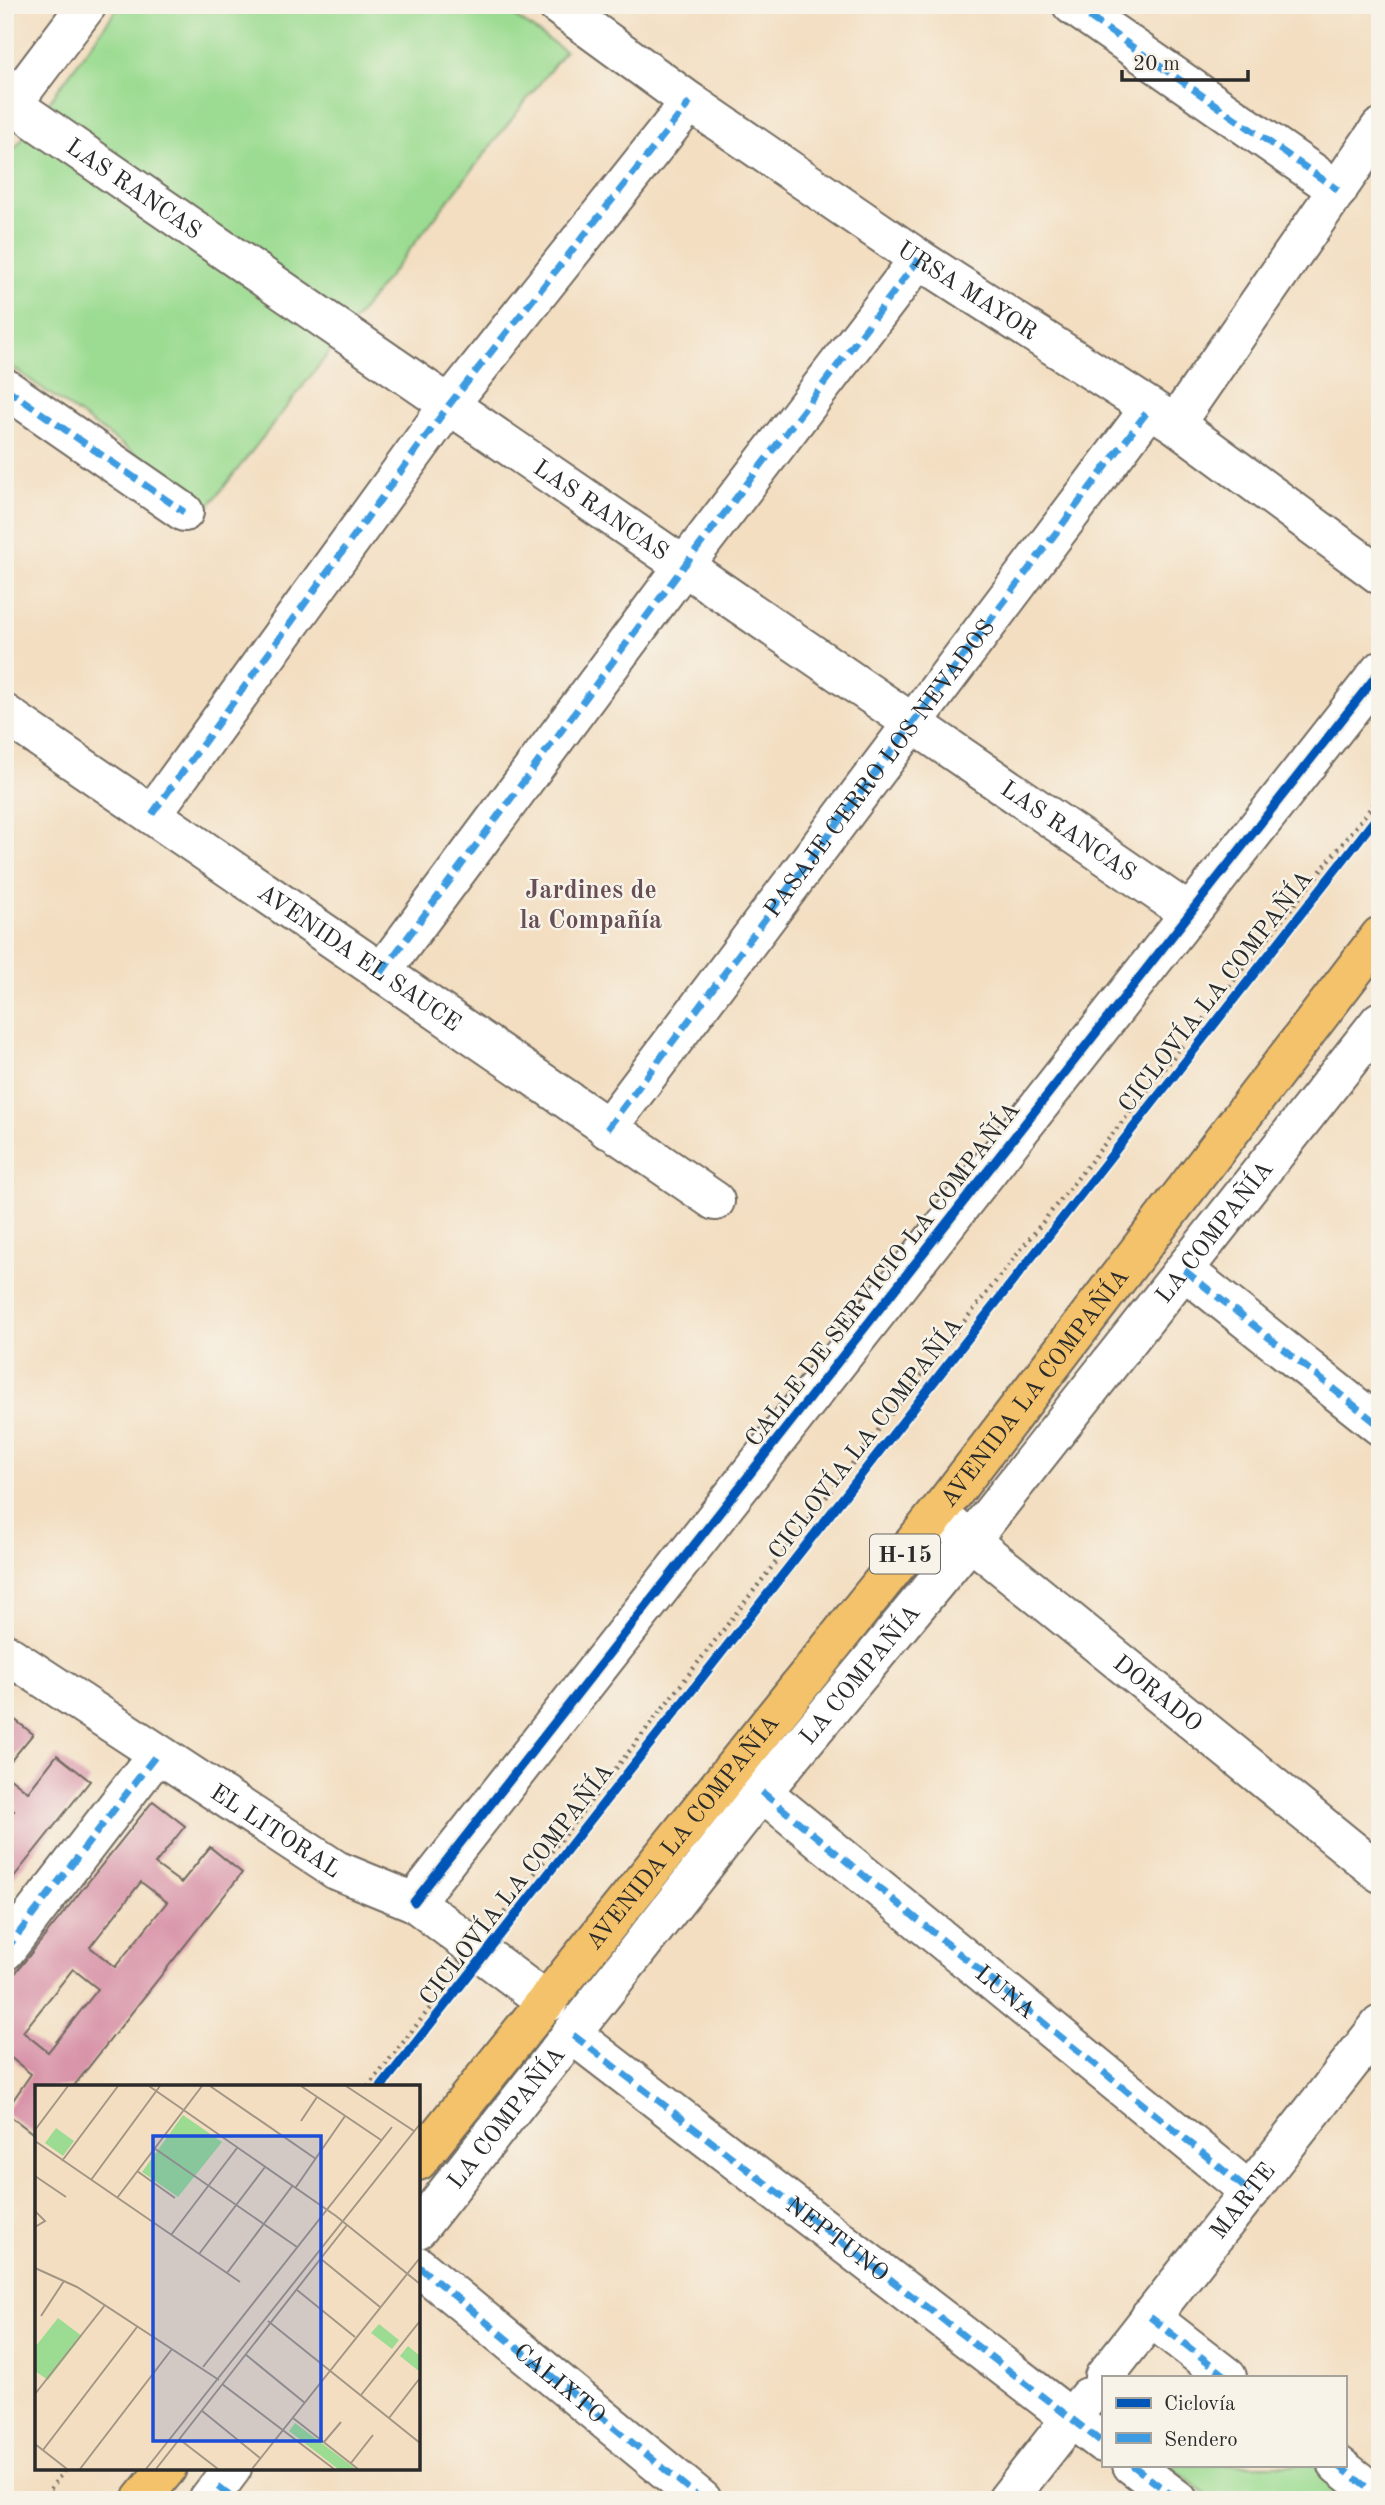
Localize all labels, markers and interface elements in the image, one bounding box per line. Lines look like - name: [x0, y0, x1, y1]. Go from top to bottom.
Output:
- scale bar: [1122, 38, 1248, 82]
- text: 20 m: [1133, 54, 1180, 75]
- street label: LAS RANCAS: [61, 135, 205, 245]
- street label: URSA MAYOR: [892, 238, 1041, 346]
- street label: LAS RANCAS: [528, 456, 672, 566]
- street label: PASAJE CERRO LOS NEVADOS: [761, 616, 1000, 922]
- street label: LAS RANCAS: [996, 777, 1140, 887]
- street label: CICLOVÍA LA COMPAÑÍA: [1111, 864, 1318, 1117]
- district label: Jardines de la Compañía: [520, 878, 662, 934]
- street label: AVENIDA EL SAUCE: [252, 881, 464, 1037]
- street label: CALLE DE SERVICIO LA COMPAÑÍA: [738, 1095, 1025, 1452]
- street label: LA COMPAÑÍA: [1152, 1157, 1279, 1308]
- street label: AVENIDA LA COMPAÑÍA: [937, 1265, 1134, 1512]
- street label: CICLOVÍA LA COMPAÑÍA: [761, 1311, 968, 1564]
- road number: H-15: [870, 1534, 940, 1574]
- street label: LA COMPAÑÍA: [796, 1601, 926, 1750]
- street label: DORADO: [1108, 1652, 1206, 1737]
- street label: AVENIDA LA COMPAÑÍA: [583, 1711, 785, 1955]
- street label: CICLOVÍA LA COMPAÑÍA: [412, 1757, 619, 2010]
- street label: EL LITORAL: [205, 1781, 344, 1884]
- street label: LUNA: [970, 1962, 1039, 2025]
- street label: LA COMPAÑÍA: [444, 2043, 570, 2194]
- inset map: [35, 2085, 420, 2470]
- street label: MARTE: [1207, 2159, 1281, 2245]
- street label: NEPTUNO: [781, 2193, 892, 2287]
- street label: CALIXTO: [508, 2340, 609, 2429]
- legend: [1102, 2376, 1346, 2466]
- text: Ciclovía: [1164, 2394, 1235, 2415]
- text: Sendero: [1164, 2430, 1238, 2451]

